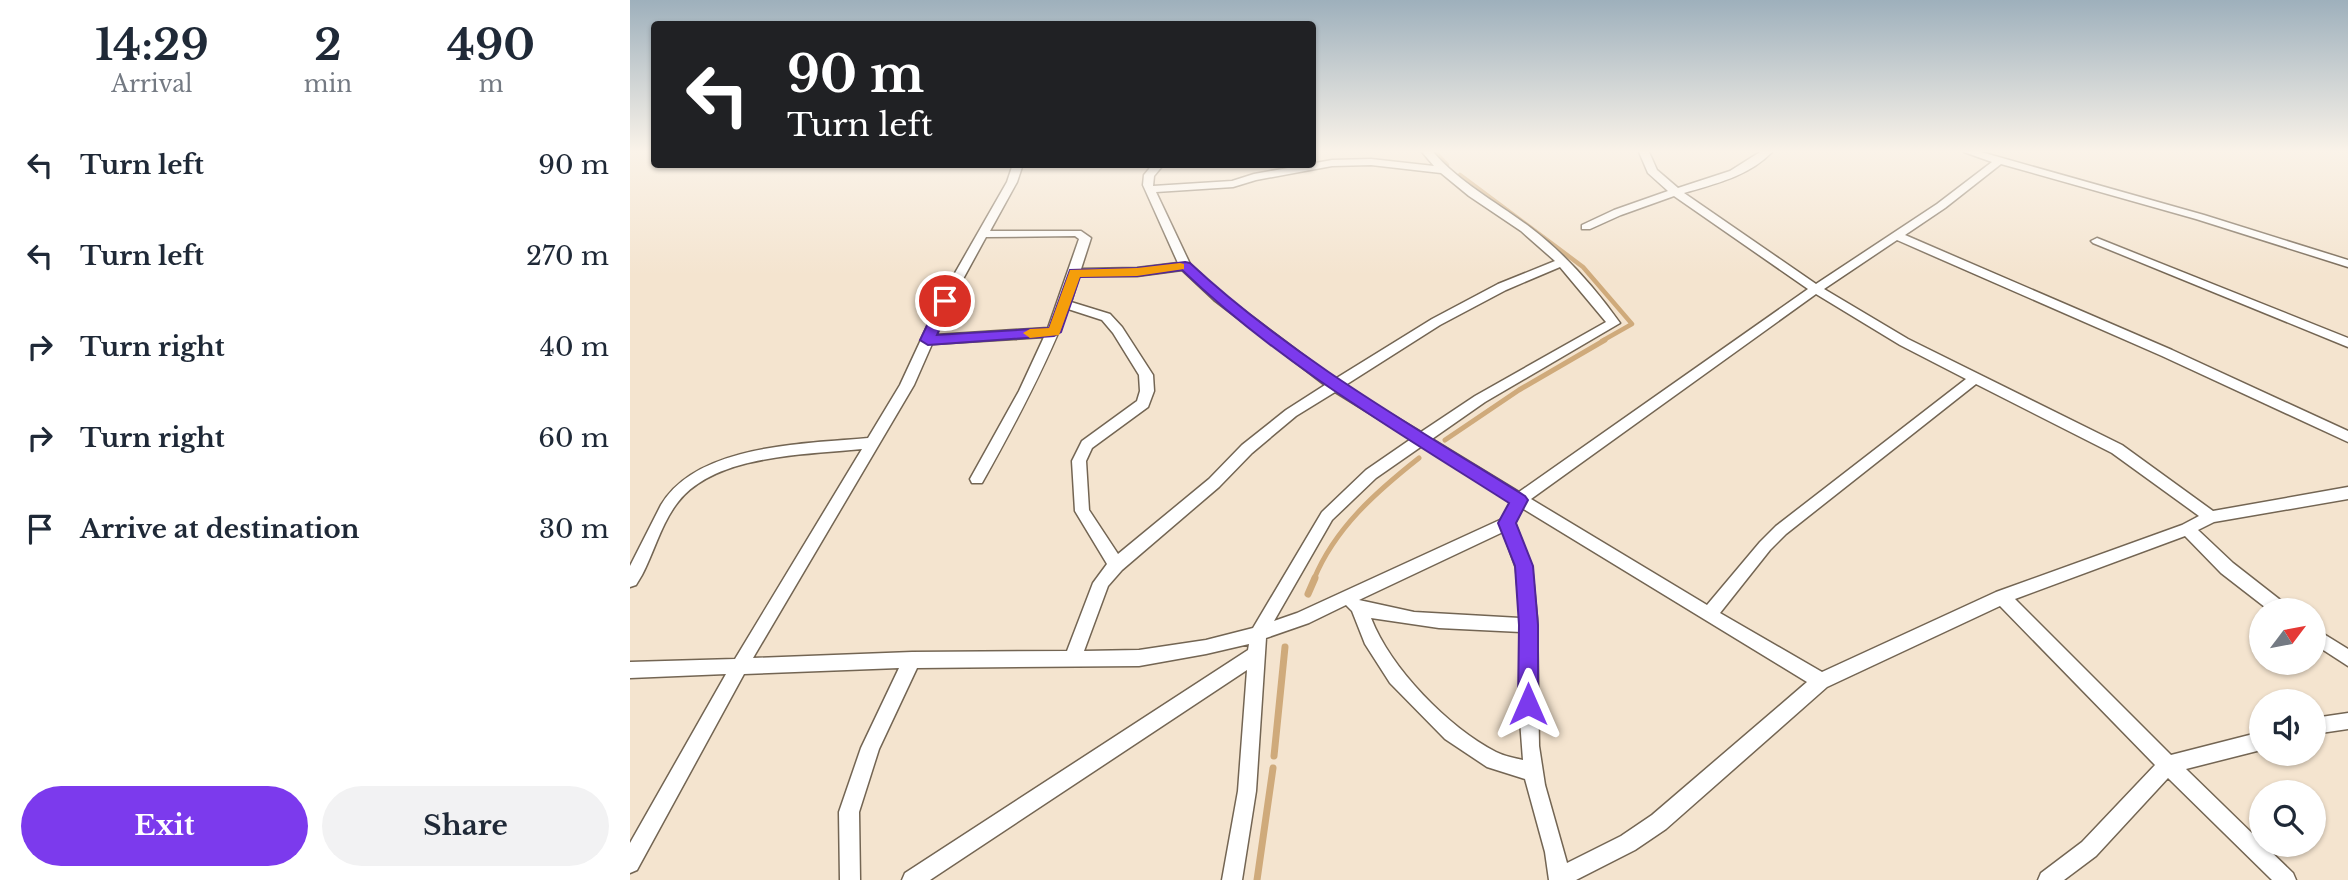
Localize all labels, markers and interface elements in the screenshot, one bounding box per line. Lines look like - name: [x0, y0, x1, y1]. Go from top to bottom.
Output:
- text: 14:29: [95, 19, 209, 71]
- text: 2: [314, 19, 342, 71]
- text: 490: [447, 19, 535, 71]
- text: 90 m: [787, 44, 924, 105]
- icon: left: [672, 49, 763, 140]
- text: Arrival: [111, 70, 193, 98]
- text: min: [304, 70, 352, 98]
- text: m: [479, 70, 503, 98]
- text: Turn left: [787, 105, 933, 145]
- icon: left: [21, 146, 59, 184]
- text: Turn left: [80, 149, 204, 181]
- text: 90 m: [538, 149, 609, 181]
- icon: left: [21, 237, 59, 275]
- text: Turn left: [80, 240, 204, 272]
- text: 270 m: [526, 240, 609, 272]
- pin: [915, 271, 975, 331]
- icon: arrive: [926, 282, 964, 320]
- icon: right: [21, 328, 59, 366]
- text: Turn right: [80, 331, 225, 363]
- text: 40 m: [540, 331, 609, 363]
- icon: right: [21, 419, 59, 457]
- text: Turn right: [80, 422, 225, 454]
- text: 60 m: [538, 422, 609, 454]
- icon: arrive: [21, 510, 59, 548]
- text: Arrive at destination: [80, 513, 360, 545]
- text: 30 m: [539, 513, 609, 545]
- north arrow: [2249, 598, 2326, 676]
- map controls: [2249, 598, 2326, 857]
- position arrow: [1491, 667, 1565, 741]
- button: sound: [2249, 689, 2326, 766]
- button: search: [2249, 780, 2326, 857]
- button: Exit: [21, 786, 308, 866]
- button: Share: [322, 786, 609, 866]

